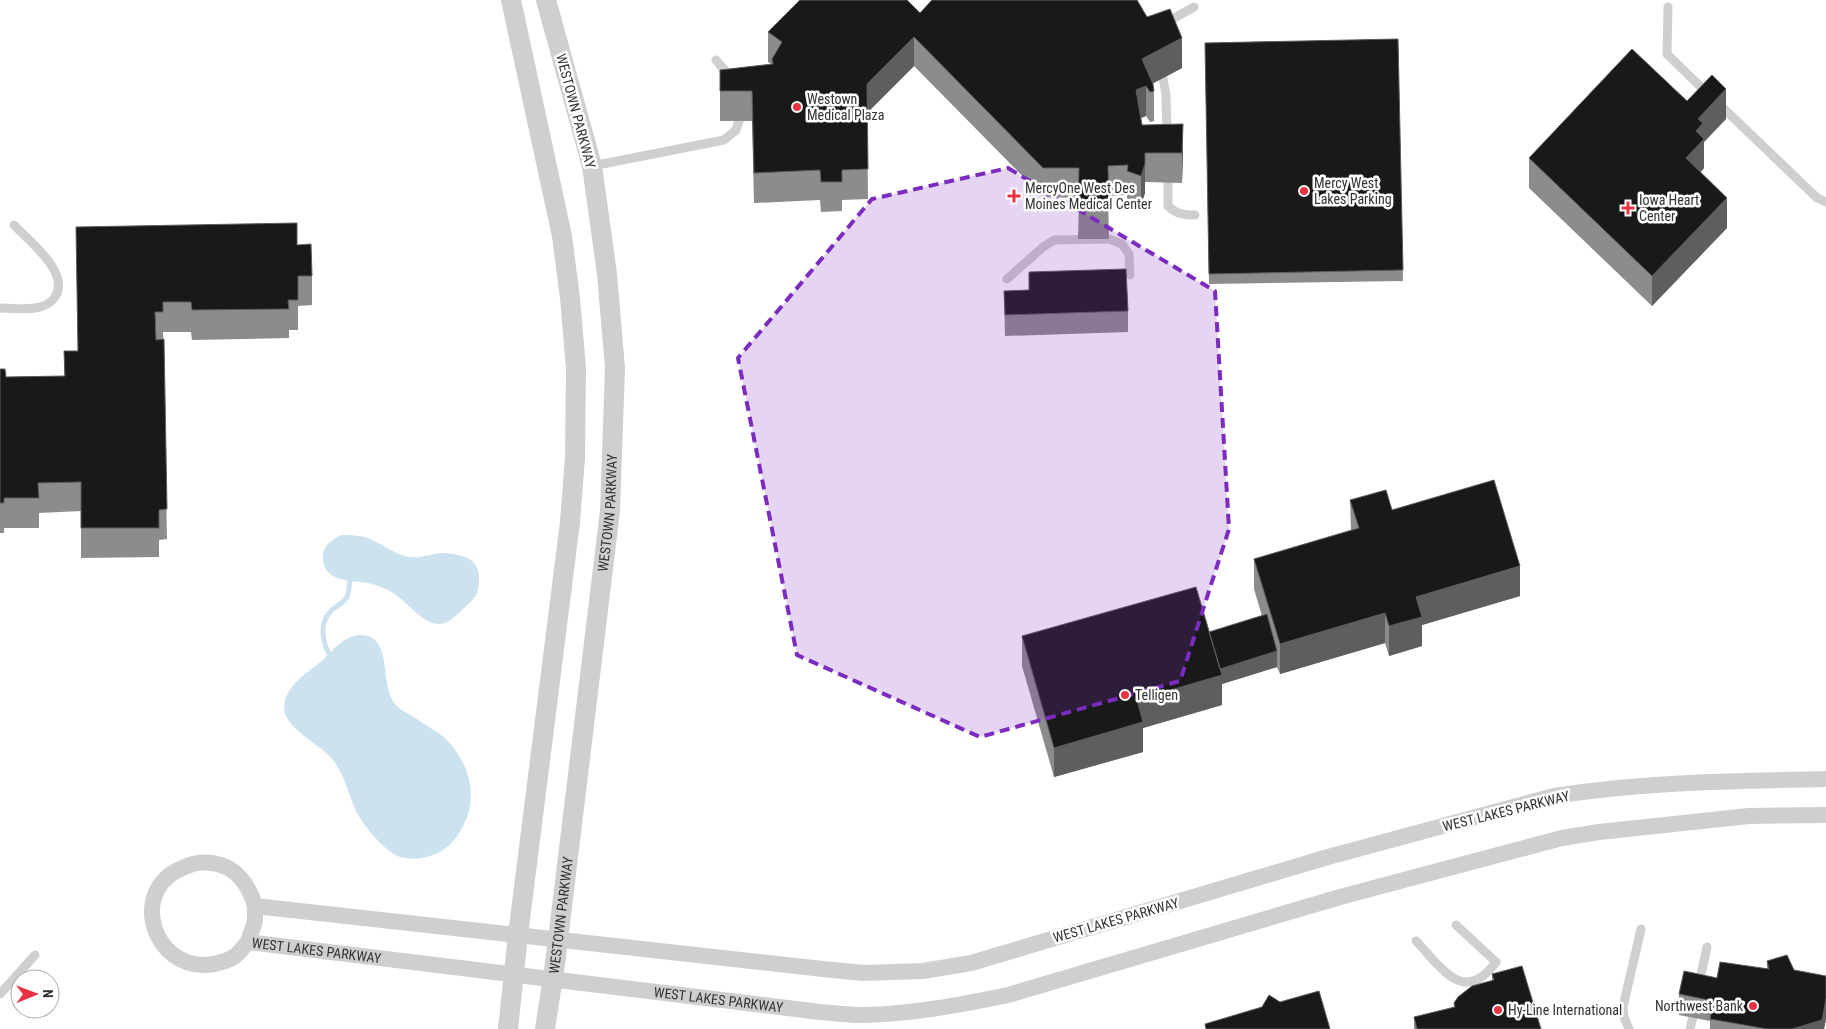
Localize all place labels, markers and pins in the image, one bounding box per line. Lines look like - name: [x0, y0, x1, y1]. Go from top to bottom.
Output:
- place label: Westown Medical Plaza: [807, 91, 884, 123]
- marker: Westown Medical Plaza: [791, 101, 803, 113]
- place label: Mercy West Lakes Parking: [1314, 175, 1392, 207]
- place label: MercyOne West Des Moines Medical Center: [1025, 180, 1152, 212]
- marker: Mercy West Lakes Parking: [1298, 185, 1310, 197]
- marker: MercyOne West Des Moines Medical Center: [1007, 189, 1021, 203]
- place label: Iowa Heart Center: [1639, 192, 1699, 224]
- marker: Iowa Heart Center: [1621, 201, 1635, 215]
- place label: Telligen: [1135, 687, 1178, 703]
- marker: Telligen: [1119, 689, 1131, 701]
- place label: Northwest Bank: [1655, 998, 1744, 1014]
- marker: Northwest Bank: [1747, 1000, 1759, 1012]
- place label: Hy-Line International: [1508, 1002, 1622, 1018]
- marker: Hy-Line International: [1492, 1004, 1504, 1016]

